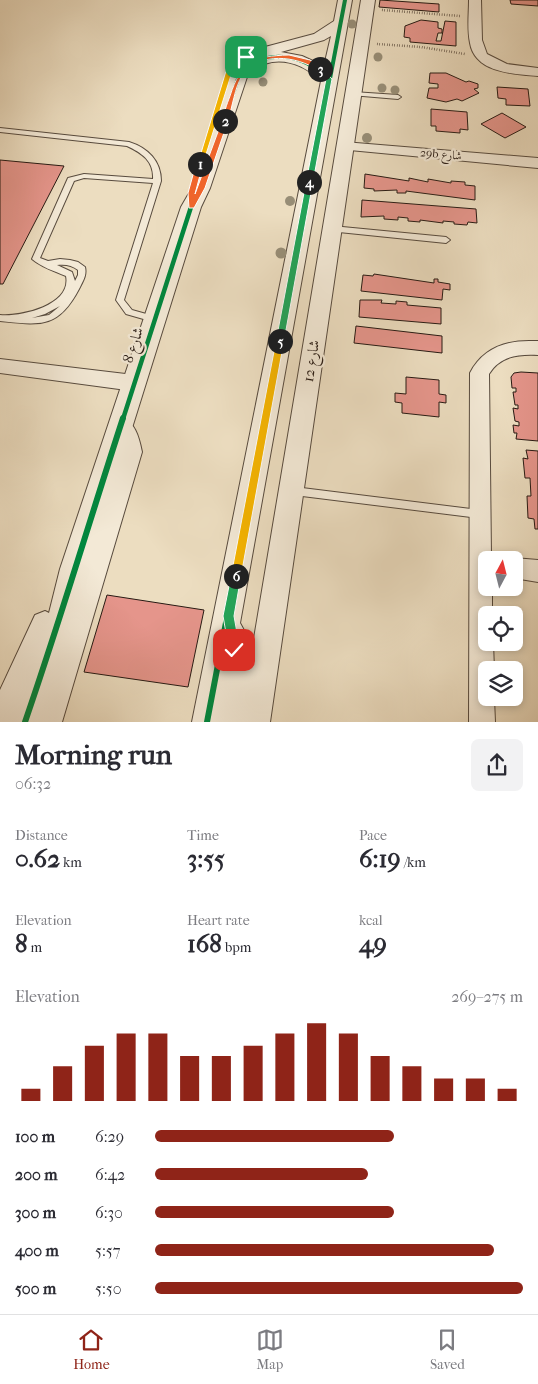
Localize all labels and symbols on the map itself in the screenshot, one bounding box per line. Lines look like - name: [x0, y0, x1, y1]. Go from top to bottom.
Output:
- pin: [225, 36, 267, 78]
- pin: 3: [308, 56, 332, 82]
- pin: 2: [212, 108, 238, 134]
- street label: 29b شارع: [419, 145, 463, 167]
- pin: 1: [188, 152, 212, 176]
- pin: 4: [296, 170, 322, 194]
- street label: شارع 8: [119, 325, 151, 367]
- pin: 5: [268, 328, 292, 354]
- street label: شارع 12: [299, 339, 327, 384]
- north arrow: [478, 551, 522, 596]
- pin: 6: [224, 564, 248, 588]
- pin: [213, 629, 255, 671]

